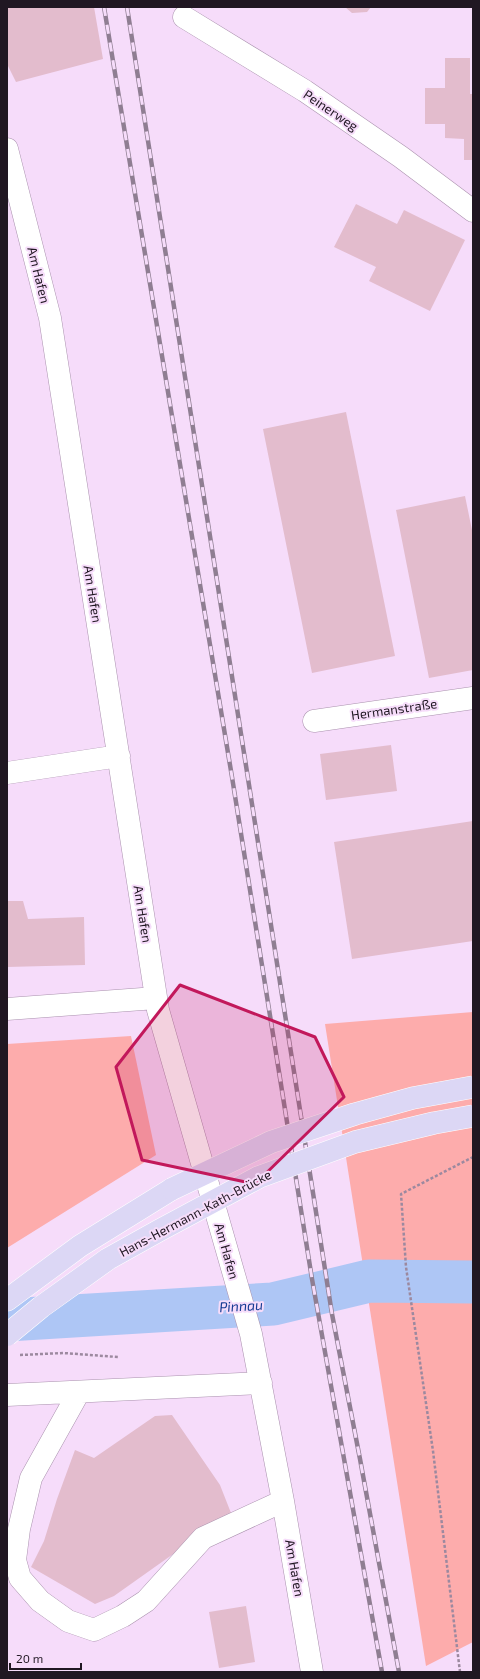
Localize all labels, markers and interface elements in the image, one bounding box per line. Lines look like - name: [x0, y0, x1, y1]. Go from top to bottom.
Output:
- street label: Peinerweg: [301, 86, 361, 134]
- street label: Am Hafen: [24, 245, 54, 305]
- street label: Am Hafen: [81, 564, 105, 624]
- street label: Hermanstraße: [350, 695, 438, 723]
- street label: Am Hafen: [131, 884, 155, 944]
- street label: Hans-Hermann-Kath-Brücke: [116, 1166, 274, 1260]
- street label: Am Hafen: [211, 1221, 243, 1281]
- water label: Pinnau: [219, 1296, 263, 1315]
- street label: Am Hafen: [282, 1538, 308, 1598]
- scale bar: [10, 1645, 81, 1671]
- text: 20 m: [16, 1651, 43, 1665]

